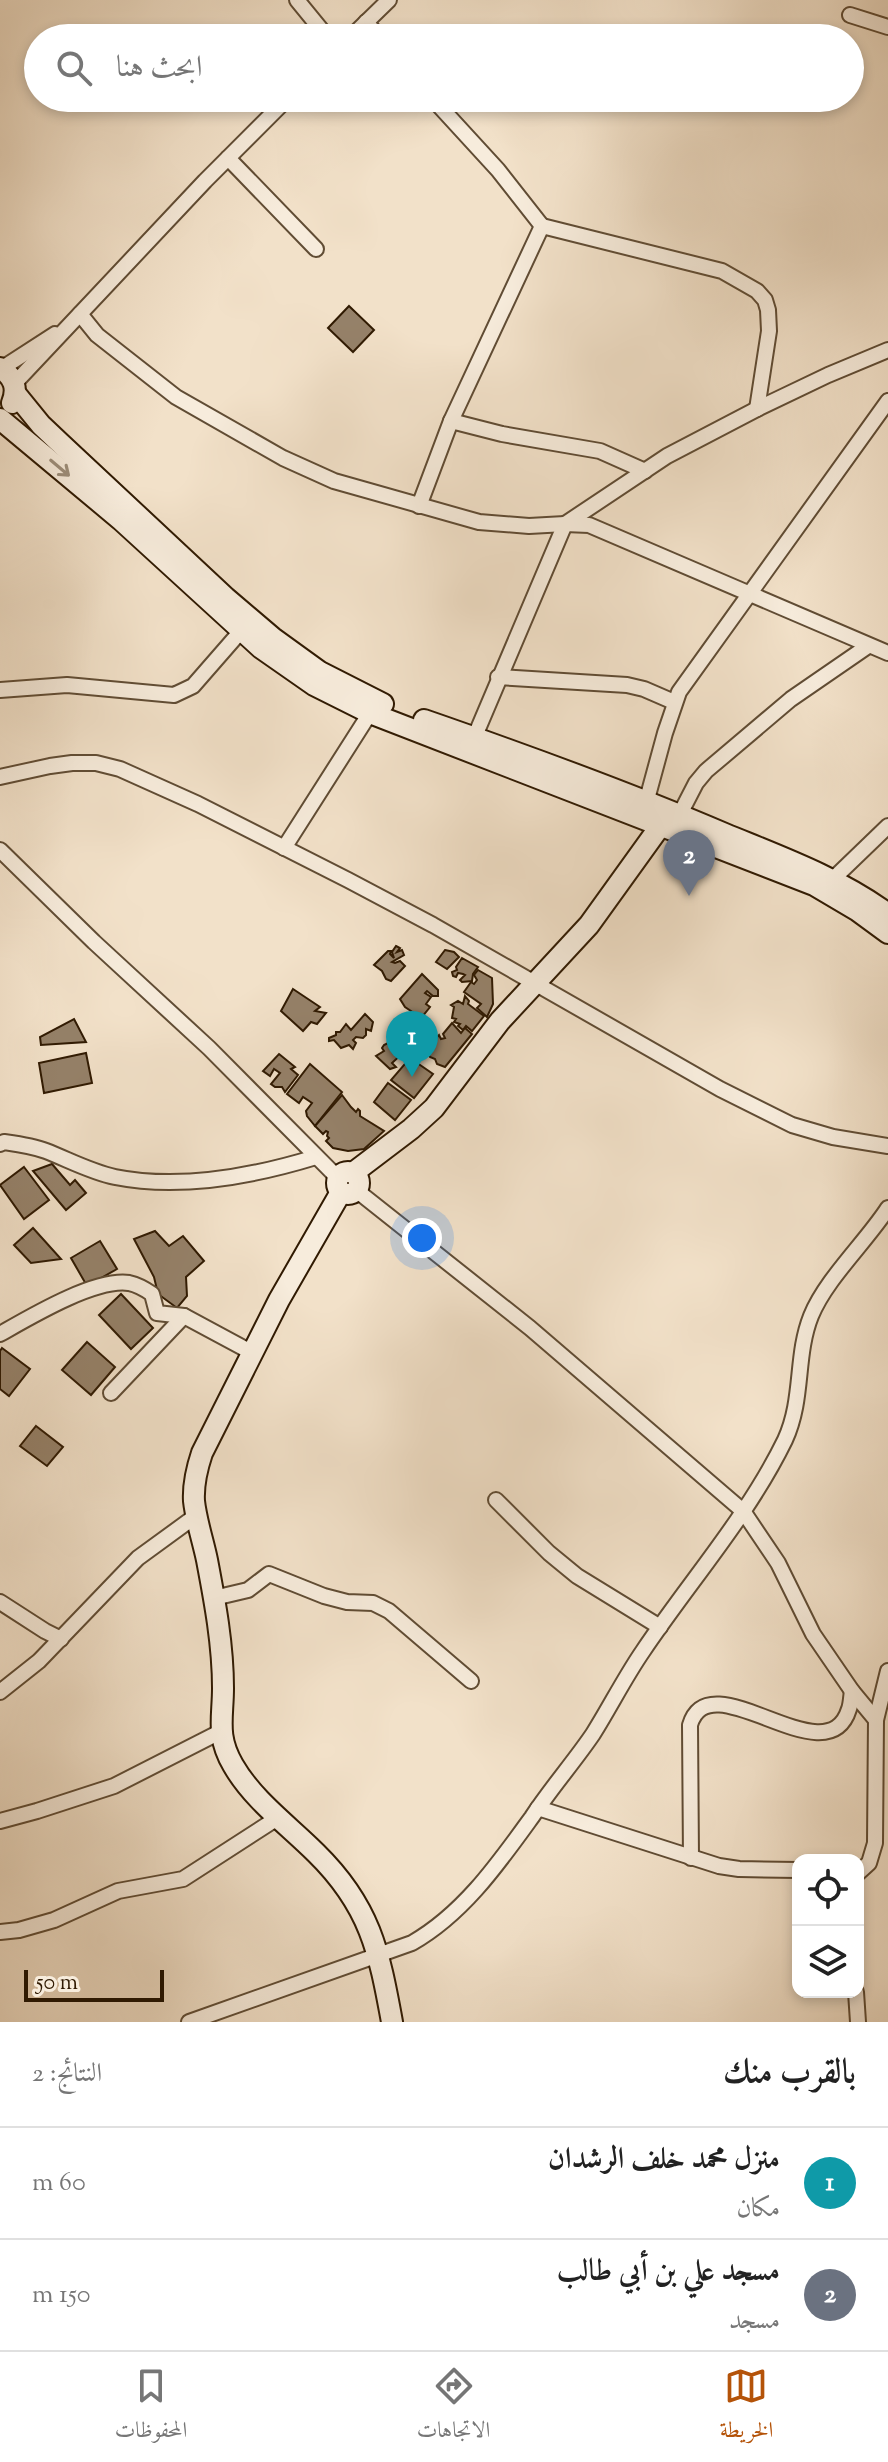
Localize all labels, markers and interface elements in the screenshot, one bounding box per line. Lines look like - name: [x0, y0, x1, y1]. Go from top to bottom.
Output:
- search box: [24, 24, 864, 112]
- icon: search: [52, 46, 96, 90]
- text: ابحث هنا: [116, 47, 202, 90]
- one-way arrow: [49, 459, 70, 477]
- pin: 2: [663, 830, 715, 896]
- pin: 1: [386, 1011, 438, 1077]
- your location: [402, 1218, 442, 1258]
- map controls: [792, 1854, 864, 1998]
- button: locate: [792, 1854, 864, 1926]
- button: layers: [792, 1926, 864, 1998]
- scale bar: [24, 1966, 164, 2002]
- text: 50 m: [36, 1968, 78, 2000]
- text: بالقرب منك: [723, 2049, 856, 2098]
- text: النتائج: 2: [32, 2056, 102, 2093]
- text: منزل محمد خلف الرشدان: [548, 2139, 780, 2182]
- text: 60 m: [32, 2165, 86, 2202]
- text: 1: [826, 2165, 834, 2202]
- text: مكان: [736, 2191, 780, 2228]
- text: مسجد علي بن أبي طالب: [557, 2251, 780, 2294]
- text: 150 m: [32, 2277, 91, 2314]
- text: 2: [824, 2277, 836, 2314]
- text: مسجد: [729, 2303, 780, 2340]
- tab: المحفوظات: [115, 2364, 187, 2451]
- tab: الاتجاهات: [417, 2364, 490, 2451]
- tab: الخريطة: [720, 2364, 773, 2451]

